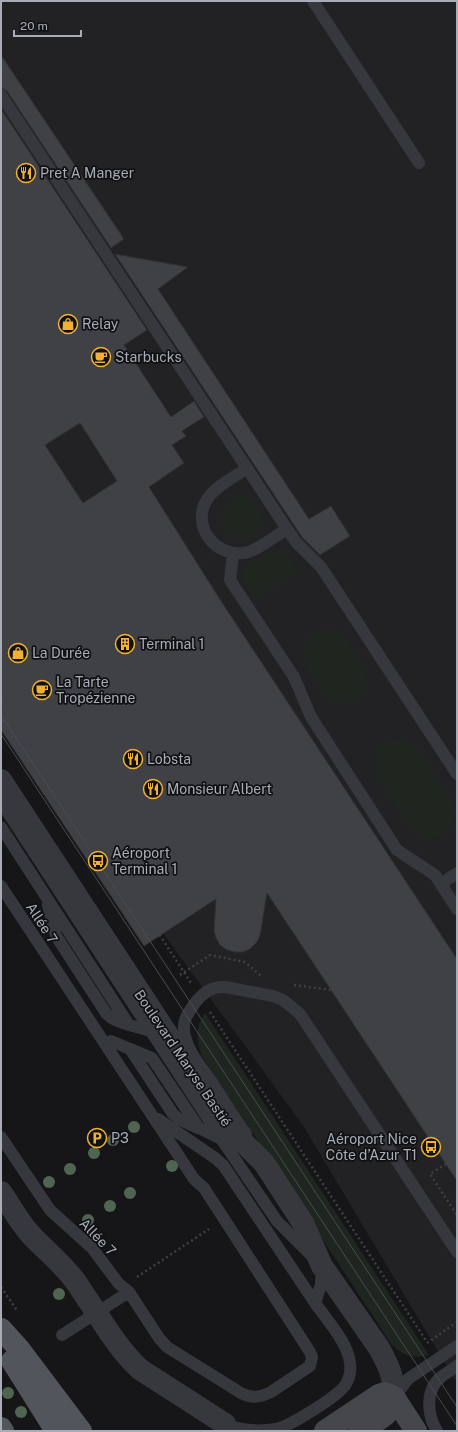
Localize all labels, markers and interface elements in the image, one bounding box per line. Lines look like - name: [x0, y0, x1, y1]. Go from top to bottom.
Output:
- scale bar: [14, 12, 81, 38]
- text: 20 m: [20, 19, 48, 33]
- restaurant icon: Pret A Manger: [15, 162, 37, 184]
- place label: Pret A Manger: [40, 165, 134, 181]
- shop icon: Relay: [57, 313, 79, 335]
- place label: Relay: [82, 316, 119, 332]
- cafe icon: Starbucks: [90, 346, 112, 368]
- place label: Starbucks: [115, 349, 181, 365]
- building icon: Terminal 1: [114, 633, 136, 655]
- place label: Terminal 1: [139, 636, 205, 652]
- shop icon: La Durée: [7, 642, 29, 664]
- place label: La Durée: [32, 645, 90, 661]
- place label: La Tarte Tropézienne: [56, 674, 136, 706]
- cafe icon: La Tarte Tropézienne: [31, 679, 53, 701]
- restaurant icon: Lobsta: [122, 748, 144, 770]
- place label: Lobsta: [147, 751, 191, 767]
- restaurant icon: Monsieur Albert: [142, 778, 164, 800]
- place label: Monsieur Albert: [167, 781, 272, 797]
- place label: Aéroport Terminal 1: [112, 845, 178, 877]
- bus stop icon: Aéroport Terminal 1: [87, 850, 109, 872]
- street label: Allée 7: [23, 900, 61, 946]
- street label: Boulevard Maryse Bastié: [131, 987, 235, 1129]
- parking icon: P3: [86, 1127, 108, 1149]
- place label: P3: [111, 1130, 129, 1146]
- place label: Aéroport Nice Côte d’Azur T1: [326, 1131, 417, 1163]
- bus stop icon: Aéroport Nice Côte d’Azur T1: [420, 1136, 442, 1158]
- street label: Allée 7: [76, 1215, 120, 1259]

